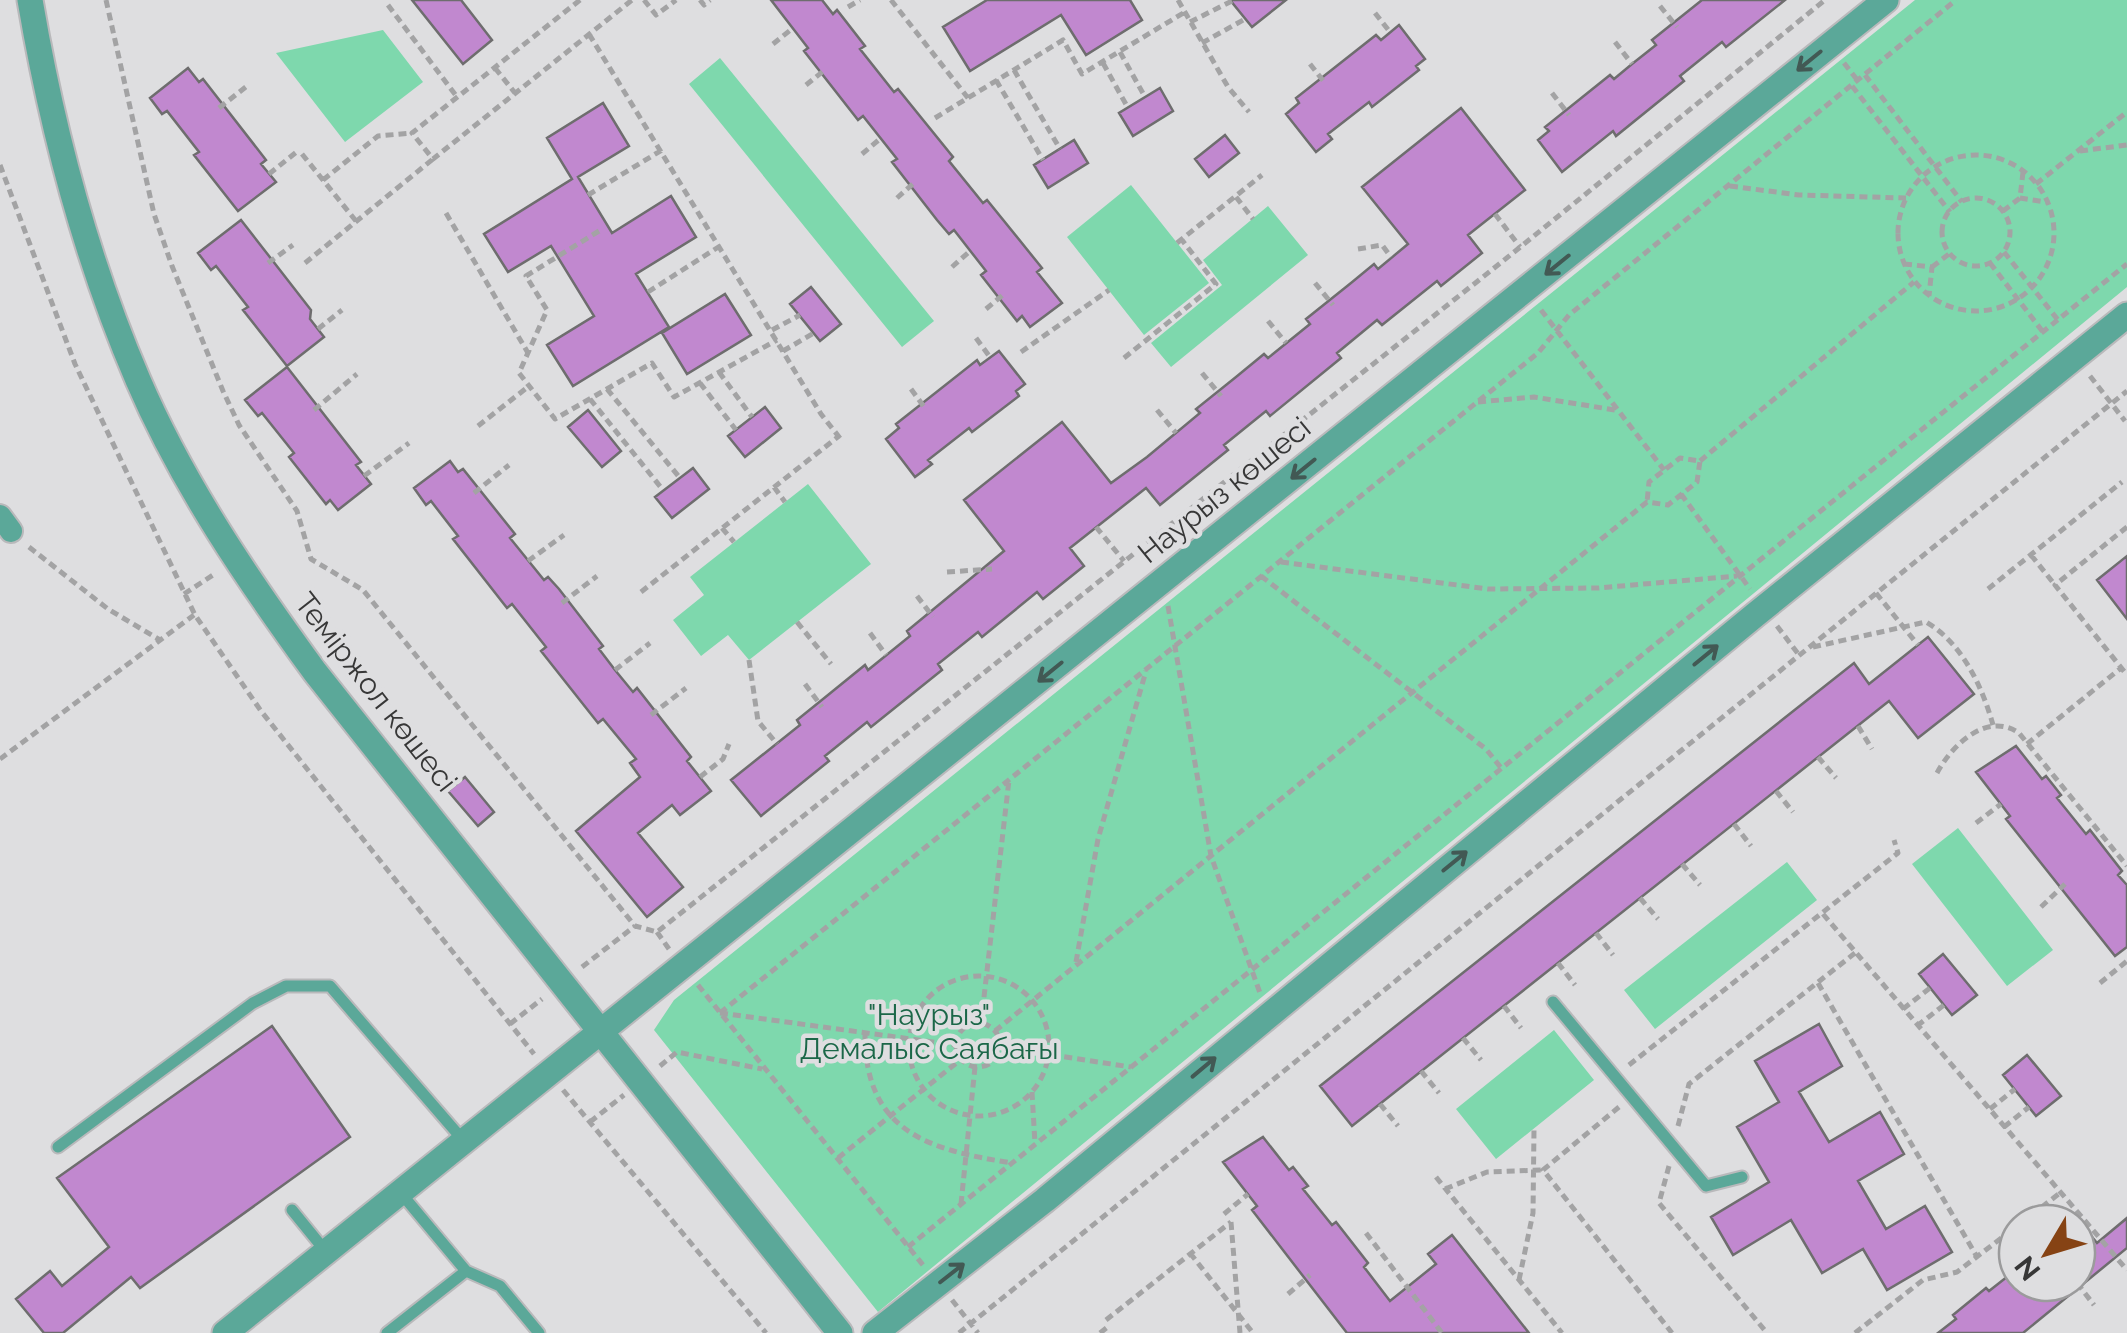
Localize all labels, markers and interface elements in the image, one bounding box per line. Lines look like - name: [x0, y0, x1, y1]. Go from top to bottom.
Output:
- one-way arrow: [1797, 50, 1823, 72]
- one-way arrow: [1544, 254, 1570, 276]
- street label: Наурыз көшесі: [1131, 410, 1317, 570]
- one-way arrow: [1291, 458, 1317, 480]
- street label: Теміржол көшесі: [288, 586, 464, 798]
- one-way arrow: [1693, 644, 1719, 666]
- one-way arrow: [1037, 661, 1063, 683]
- one-way arrow: [1442, 850, 1468, 872]
- park label: "Наурыз" Демалыс Саябағы: [800, 997, 1059, 1066]
- one-way arrow: [1191, 1056, 1216, 1079]
- north arrow: [1997, 1203, 2097, 1303]
- text: N: [2008, 1250, 2047, 1287]
- one-way arrow: [939, 1262, 965, 1284]

